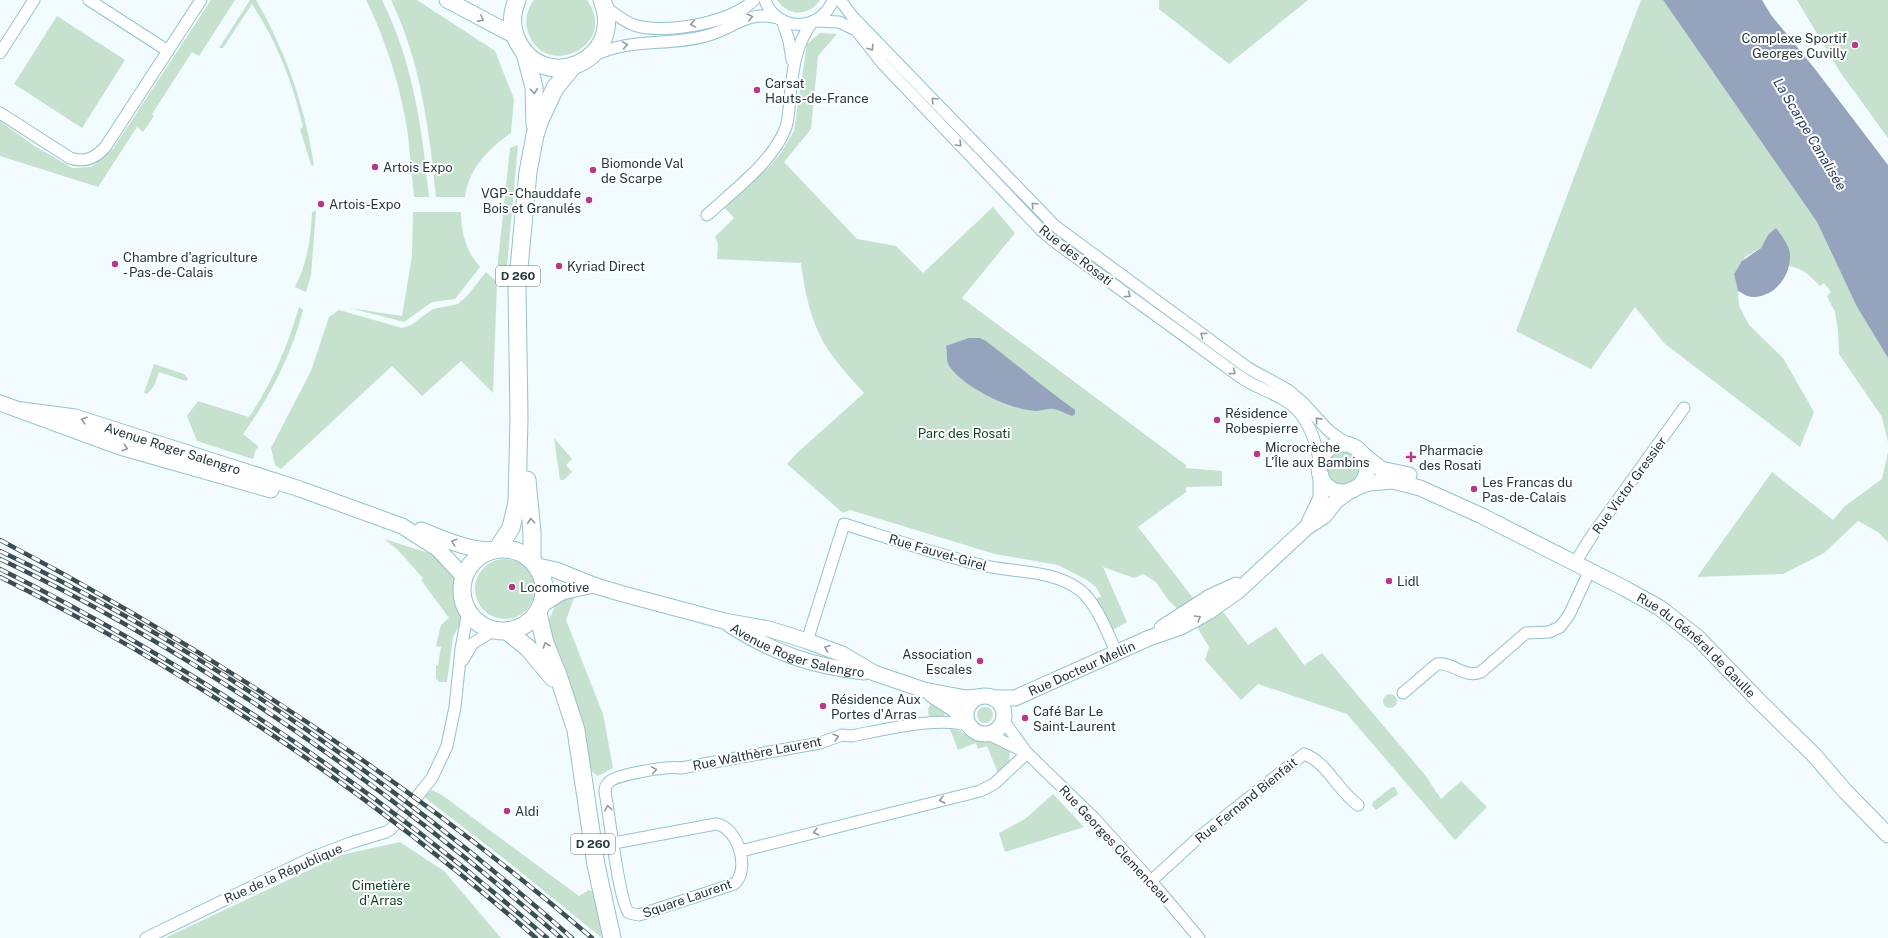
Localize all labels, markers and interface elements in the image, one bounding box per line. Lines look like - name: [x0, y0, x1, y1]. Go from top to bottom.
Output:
- one-way arrow: [477, 14, 484, 21]
- one-way arrow: [747, 14, 754, 22]
- one-way arrow: [690, 20, 696, 28]
- place label: Complexe Sportif Georges Cuvilly: [1742, 31, 1847, 61]
- marker: Complexe Sportif Georges Cuvilly: [1850, 40, 1860, 50]
- one-way arrow: [622, 41, 628, 50]
- one-way arrow: [866, 44, 873, 51]
- water label: La Scarpe Canalisée: [1770, 75, 1850, 193]
- place label: Carsat Hauts-de-France: [765, 76, 869, 106]
- marker: Carsat Hauts-de-France: [752, 85, 762, 95]
- one-way arrow: [530, 88, 539, 94]
- one-way arrow: [932, 98, 939, 105]
- one-way arrow: [954, 139, 962, 147]
- place label: Biomonde Val de Scarpe: [601, 156, 684, 186]
- place label: Artois Expo: [383, 160, 453, 175]
- marker: Artois Expo: [370, 162, 380, 172]
- marker: Biomonde Val de Scarpe: [588, 165, 598, 175]
- place label: VGP - Chauddafe Bois et Granulés: [481, 186, 581, 216]
- marker: VGP - Chauddafe Bois et Granulés: [584, 195, 594, 205]
- place label: Artois-Expo: [329, 197, 401, 212]
- marker: Artois-Expo: [316, 199, 326, 209]
- one-way arrow: [1032, 202, 1039, 209]
- street label: Rue des Rosati: [1036, 222, 1115, 289]
- place label: Chambre d'agriculture - Pas-de-Calais: [123, 250, 258, 280]
- marker: Chambre d'agriculture - Pas-de-Calais: [110, 259, 120, 269]
- place label: Kyriad Direct: [567, 259, 645, 274]
- marker: Kyriad Direct: [554, 261, 564, 271]
- road number: D 260: [496, 266, 540, 286]
- one-way arrow: [1124, 290, 1131, 297]
- one-way arrow: [1200, 333, 1207, 340]
- one-way arrow: [1229, 367, 1236, 374]
- place label: Résidence Robespierre: [1225, 406, 1298, 436]
- marker: Résidence Robespierre: [1212, 415, 1222, 425]
- one-way arrow: [81, 416, 88, 425]
- one-way arrow: [1315, 417, 1323, 425]
- street label: Avenue Roger Salengro: [103, 420, 242, 478]
- park label: Parc des Rosati: [918, 426, 1010, 441]
- street label: Rue Victor Gressier: [1589, 434, 1670, 537]
- place label: Microcrèche L’Île aux Bambins: [1265, 440, 1369, 470]
- one-way arrow: [121, 443, 128, 452]
- place label: Pharmacie des Rosati: [1419, 443, 1483, 473]
- marker: Microcrèche L’Île aux Bambins: [1252, 449, 1262, 459]
- marker: Pharmacie des Rosati: [1406, 452, 1416, 462]
- place label: Les Francas du Pas-de-Calais: [1482, 475, 1572, 505]
- marker: Les Francas du Pas-de-Calais: [1469, 484, 1479, 494]
- one-way arrow: [526, 518, 535, 524]
- street label: Rue Fauvet-Girel: [887, 531, 989, 574]
- one-way arrow: [451, 538, 458, 547]
- place label: Lidl: [1397, 574, 1420, 589]
- marker: Lidl: [1384, 576, 1394, 586]
- place label: Locomotive: [520, 580, 589, 595]
- marker: Locomotive: [507, 582, 517, 592]
- street label: Rue du Général de Gaulle: [1634, 590, 1759, 701]
- one-way arrow: [1194, 615, 1201, 622]
- street label: Avenue Roger Salengro: [728, 620, 865, 680]
- street label: Rue Docteur Mellin: [1026, 638, 1137, 699]
- one-way arrow: [542, 642, 551, 649]
- one-way arrow: [824, 644, 831, 652]
- place label: Association Escales: [902, 647, 972, 677]
- marker: Association Escales: [975, 656, 985, 666]
- place label: Résidence Aux Portes d'Arras: [831, 692, 921, 722]
- marker: Résidence Aux Portes d'Arras: [818, 701, 828, 711]
- place label: Café Bar Le Saint-Laurent: [1033, 704, 1116, 734]
- marker: Café Bar Le Saint-Laurent: [1020, 713, 1030, 723]
- one-way arrow: [832, 733, 839, 742]
- street label: Rue Walthère Laurent: [691, 734, 823, 773]
- street label: Rue Fernand Bienfait: [1192, 755, 1300, 846]
- one-way arrow: [650, 766, 657, 775]
- street label: Rue Georges Clemenceau: [1056, 782, 1173, 906]
- one-way arrow: [939, 796, 945, 804]
- place label: Aldi: [515, 804, 539, 819]
- one-way arrow: [604, 805, 613, 811]
- marker: Aldi: [502, 806, 512, 816]
- one-way arrow: [813, 827, 820, 836]
- road number: D 260: [571, 834, 615, 854]
- street label: Rue de la République: [222, 841, 345, 906]
- street label: Square Laurent: [641, 876, 734, 921]
- park label: Cimetière d'Arras: [352, 878, 410, 908]

